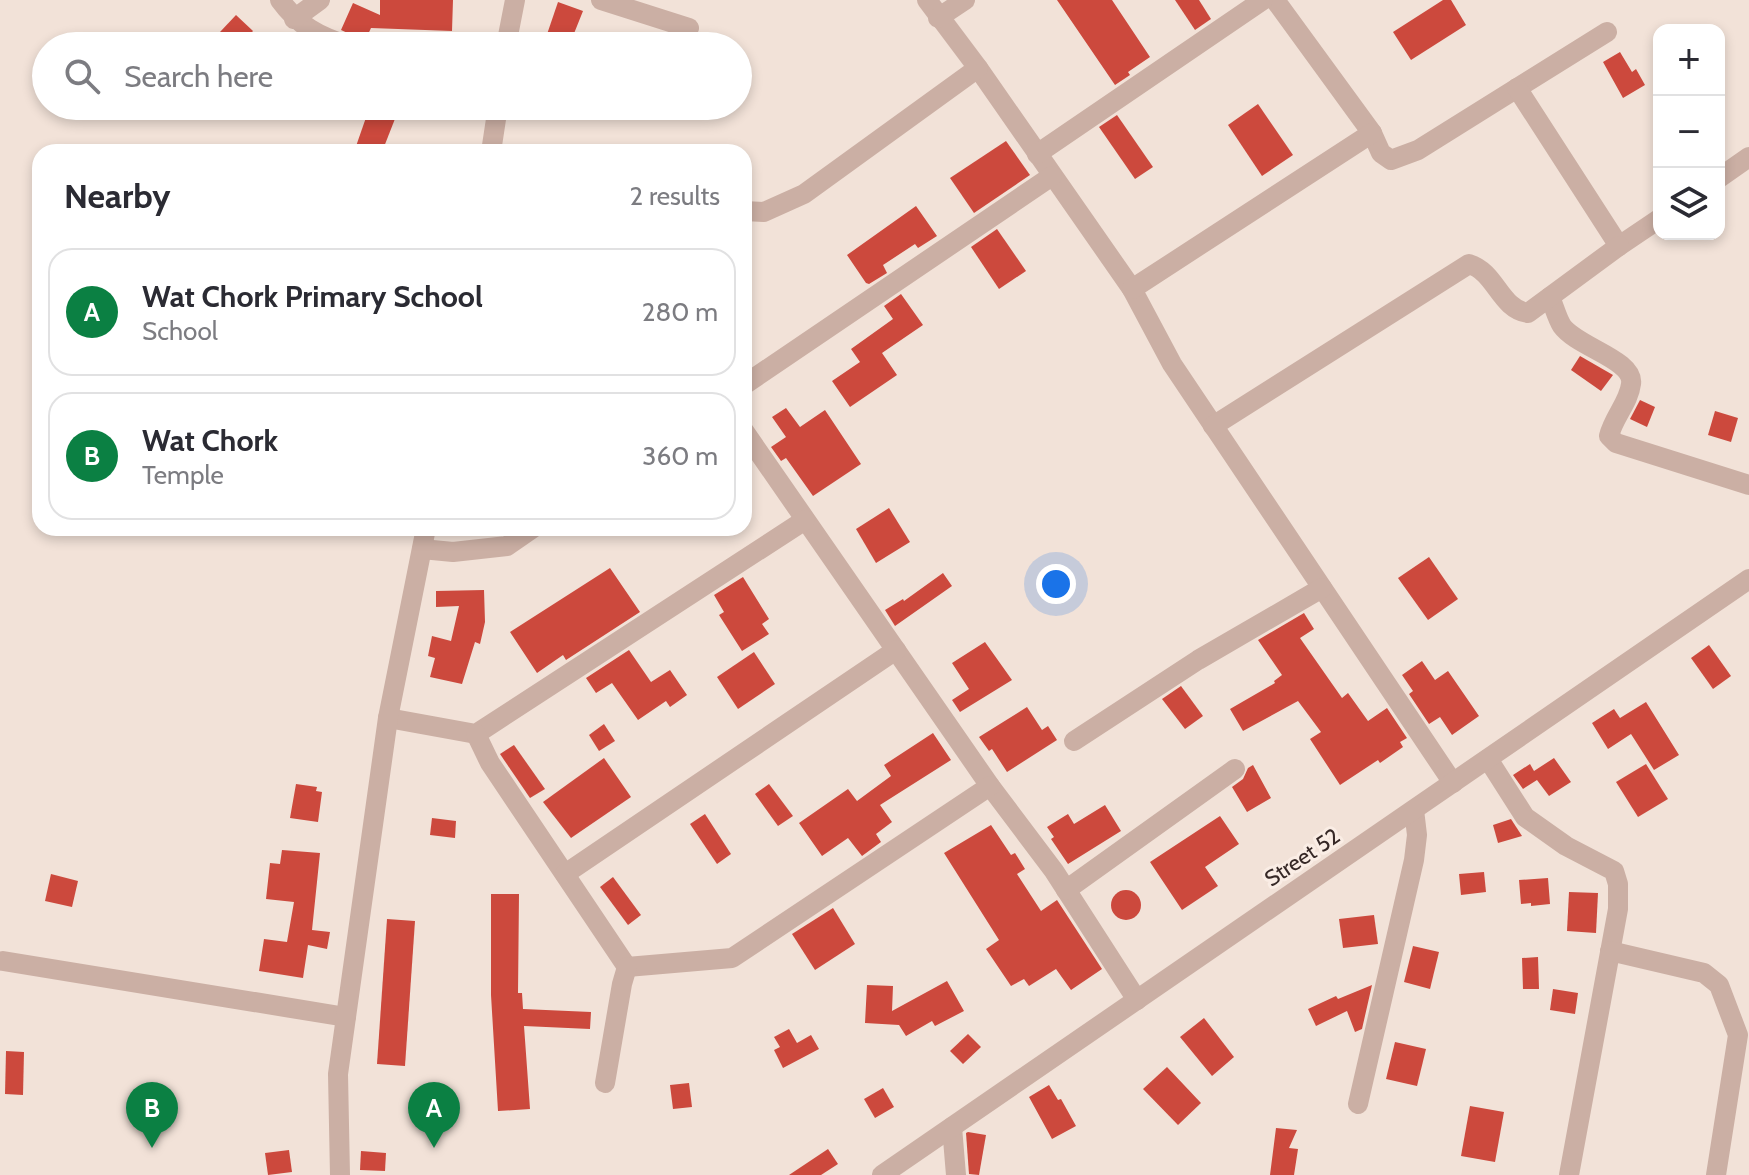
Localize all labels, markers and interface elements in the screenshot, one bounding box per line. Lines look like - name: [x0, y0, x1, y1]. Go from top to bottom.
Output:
- map controls: [1653, 24, 1725, 240]
- button: +: [1653, 24, 1725, 96]
- search box: [32, 32, 752, 120]
- icon: search: [60, 54, 104, 98]
- text: Search here: [124, 58, 273, 95]
- button: −: [1653, 96, 1725, 168]
- button: layers: [1653, 168, 1725, 240]
- text: Nearby: [64, 175, 171, 217]
- text: 2 results: [629, 180, 720, 212]
- text: Wat Chork Primary School: [142, 278, 483, 315]
- text: A: [84, 296, 100, 328]
- text: 280 m: [642, 296, 718, 328]
- text: School: [142, 315, 218, 347]
- text: Wat Chork: [142, 422, 278, 459]
- text: B: [84, 440, 100, 472]
- text: 360 m: [642, 440, 718, 472]
- text: Temple: [142, 459, 224, 491]
- your location: [1036, 564, 1076, 604]
- street label: Street 52: [1260, 822, 1345, 892]
- pin: B: [126, 1082, 178, 1148]
- pin: A: [408, 1082, 460, 1148]

